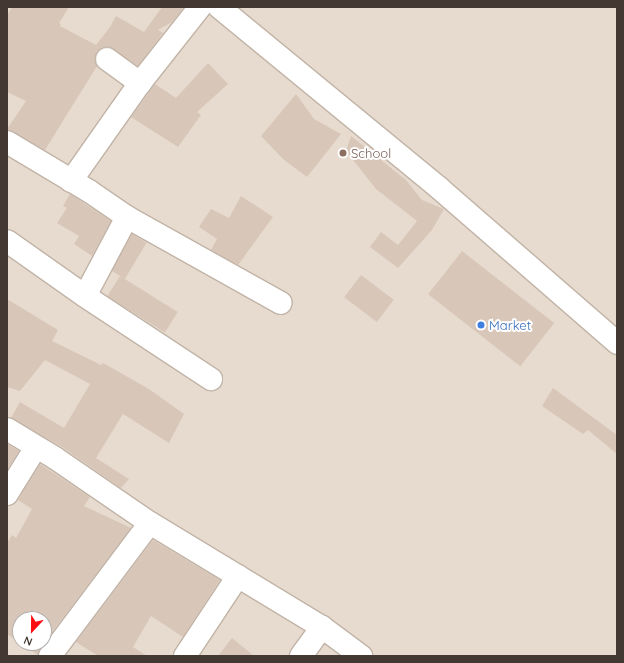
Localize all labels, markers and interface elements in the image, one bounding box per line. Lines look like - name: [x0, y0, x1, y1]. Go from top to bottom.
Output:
- place label: School: [351, 145, 391, 161]
- marker: School: [338, 148, 348, 158]
- place label: Market: [489, 317, 531, 333]
- marker: Market: [476, 320, 486, 330]
- north arrow: [12, 611, 52, 651]
- text: N: [22, 633, 34, 649]

